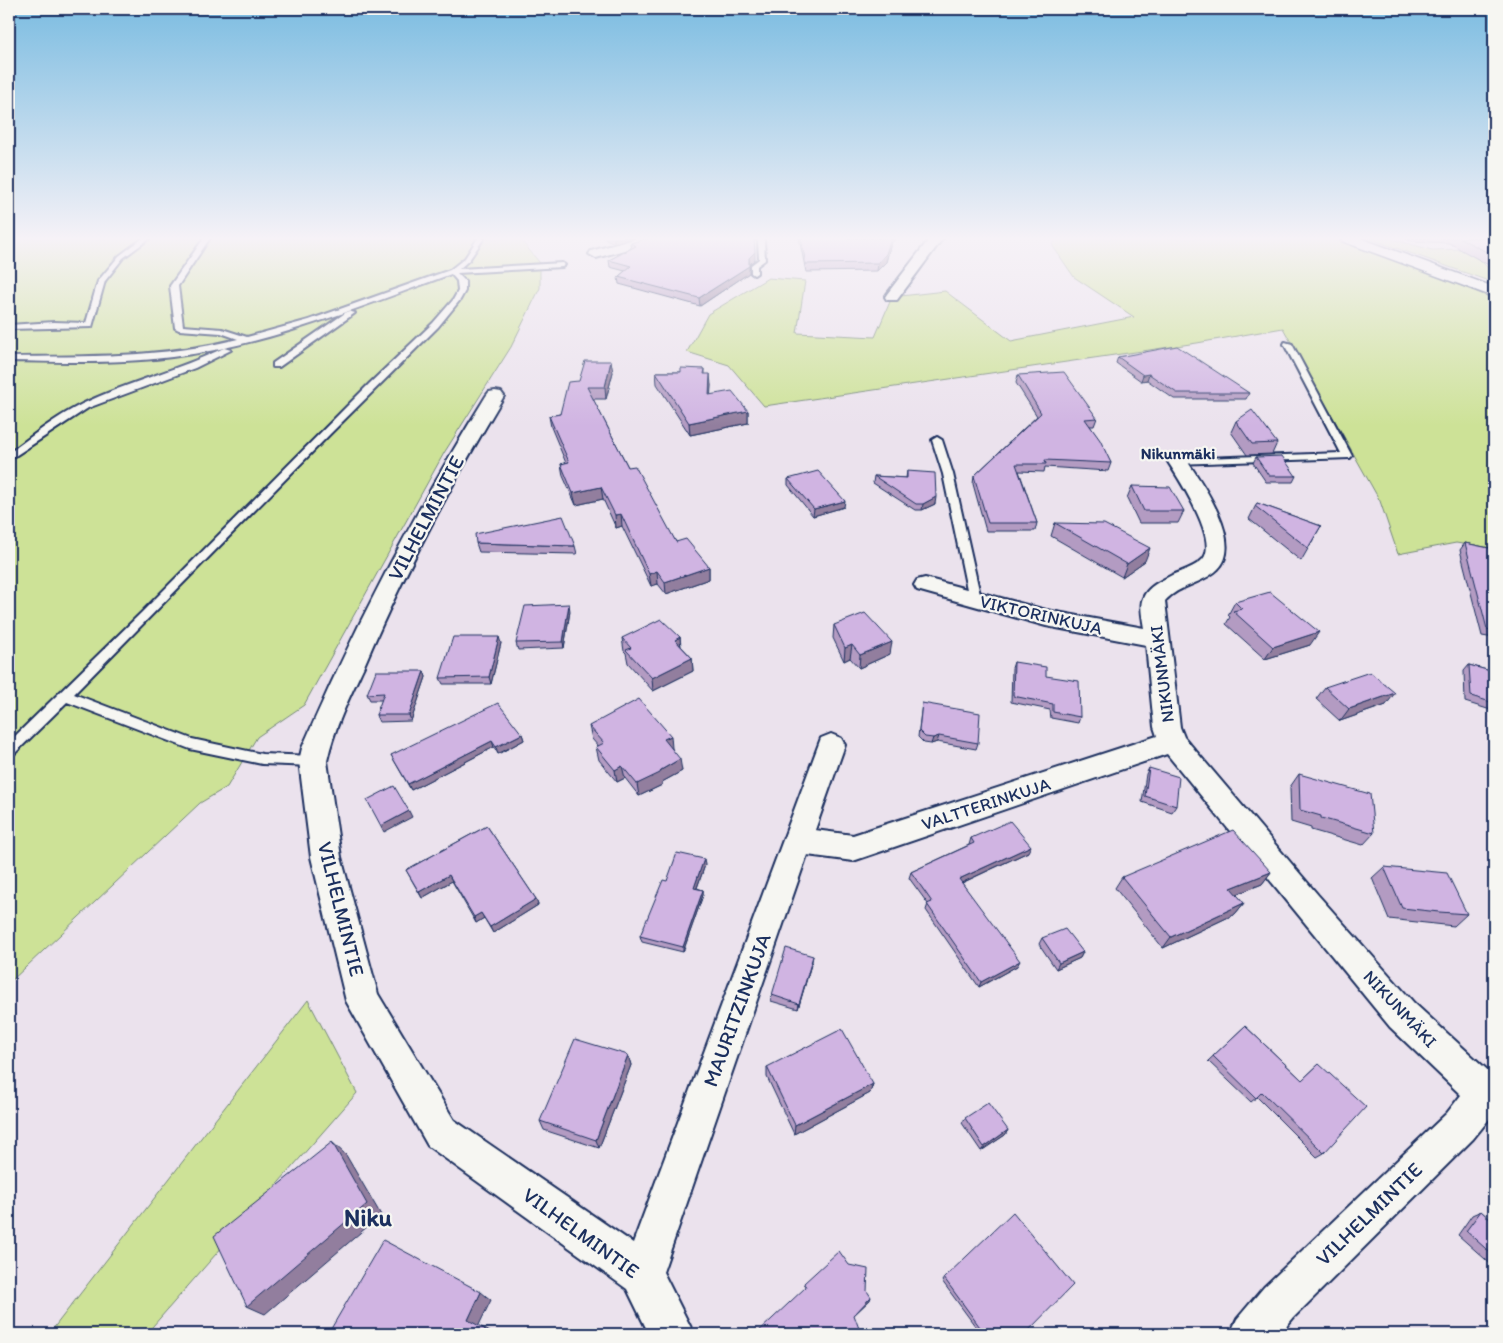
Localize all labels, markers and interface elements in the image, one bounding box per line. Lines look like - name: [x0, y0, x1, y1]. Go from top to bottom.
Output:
- district label: Nikunmäki: [1141, 444, 1215, 463]
- street label: VILHELMINTIE: [382, 451, 469, 585]
- street label: VIKTORINKUJA: [978, 590, 1105, 640]
- street label: NIKUNMÄKI: [1145, 624, 1179, 724]
- street label: VALTTERINKUJA: [919, 773, 1054, 835]
- street label: VILHELMINTIE: [313, 839, 370, 979]
- street label: MAURITZINKUJA: [697, 929, 776, 1090]
- street label: NIKUNMÄKI: [1359, 966, 1441, 1052]
- street label: VILHELMINTIE: [1310, 1157, 1427, 1271]
- street label: VILHELMINTIE: [518, 1182, 645, 1283]
- district label: Niku: [344, 1203, 393, 1232]

